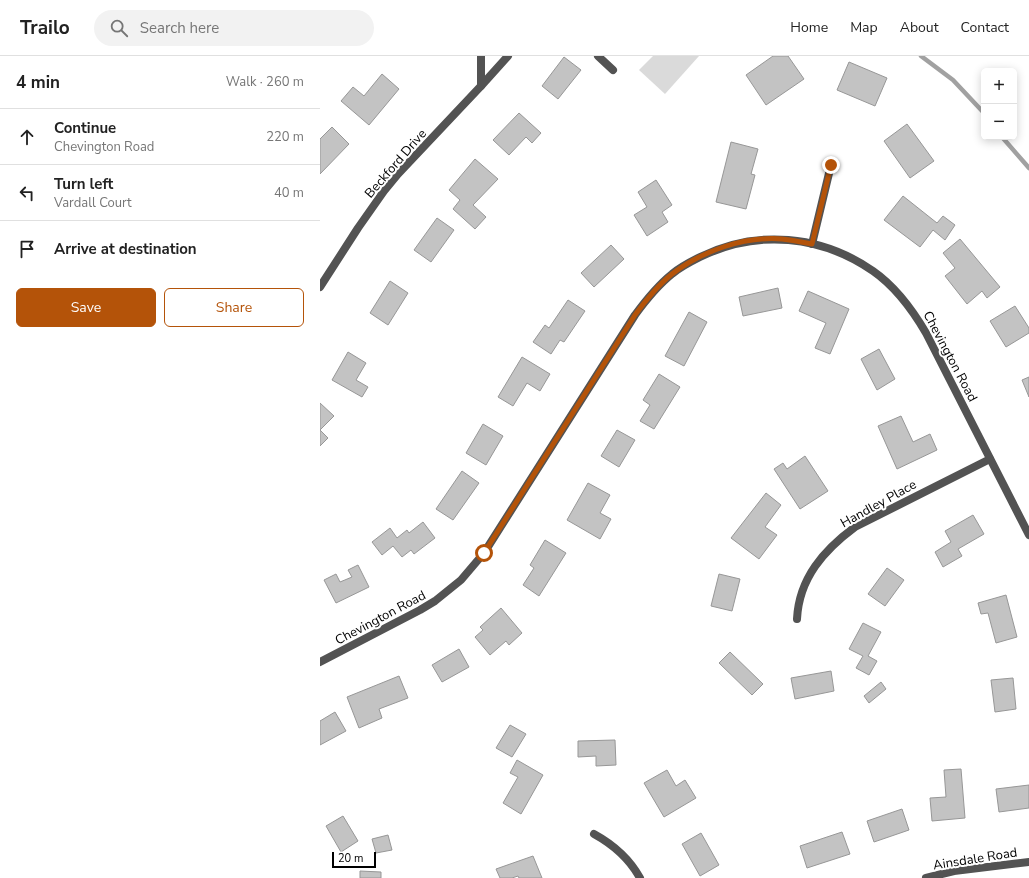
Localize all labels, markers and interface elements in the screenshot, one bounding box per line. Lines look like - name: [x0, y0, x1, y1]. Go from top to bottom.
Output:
- search box: [94, 10, 374, 46]
- text: Trailo: [20, 15, 70, 41]
- icon: search: [108, 17, 130, 39]
- text: Search here: [140, 18, 219, 38]
- text: Home: [790, 18, 828, 37]
- text: Map: [850, 18, 878, 37]
- text: About: [900, 18, 939, 37]
- text: Contact: [961, 18, 1009, 37]
- map controls: [981, 68, 1017, 140]
- button: +: [981, 68, 1017, 104]
- text: 4 min: [16, 71, 60, 94]
- text: Walk · 260 m: [226, 73, 304, 91]
- button: −: [981, 104, 1017, 140]
- text: Continue: [54, 118, 116, 138]
- street label: Beckford Drive: [361, 125, 431, 202]
- icon: ahead: [16, 126, 38, 148]
- text: 220 m: [266, 128, 304, 146]
- text: Chevington Road: [54, 138, 154, 156]
- route end: [822, 156, 840, 174]
- text: Turn left: [54, 174, 113, 194]
- icon: left: [16, 182, 38, 204]
- text: 40 m: [274, 184, 304, 202]
- text: Vardall Court: [54, 194, 132, 212]
- icon: arrive: [16, 238, 38, 260]
- text: Arrive at destination: [54, 239, 197, 259]
- button: Save: [16, 288, 156, 327]
- button: Share: [164, 288, 304, 327]
- street label: Chevington Road: [919, 308, 982, 405]
- street label: Handley Place: [837, 476, 920, 532]
- route start: [475, 544, 493, 562]
- street label: Chevington Road: [332, 586, 429, 649]
- street label: Ainsdale Road: [932, 843, 1018, 875]
- scale bar: [332, 850, 376, 869]
- text: 20 m: [338, 851, 363, 866]

